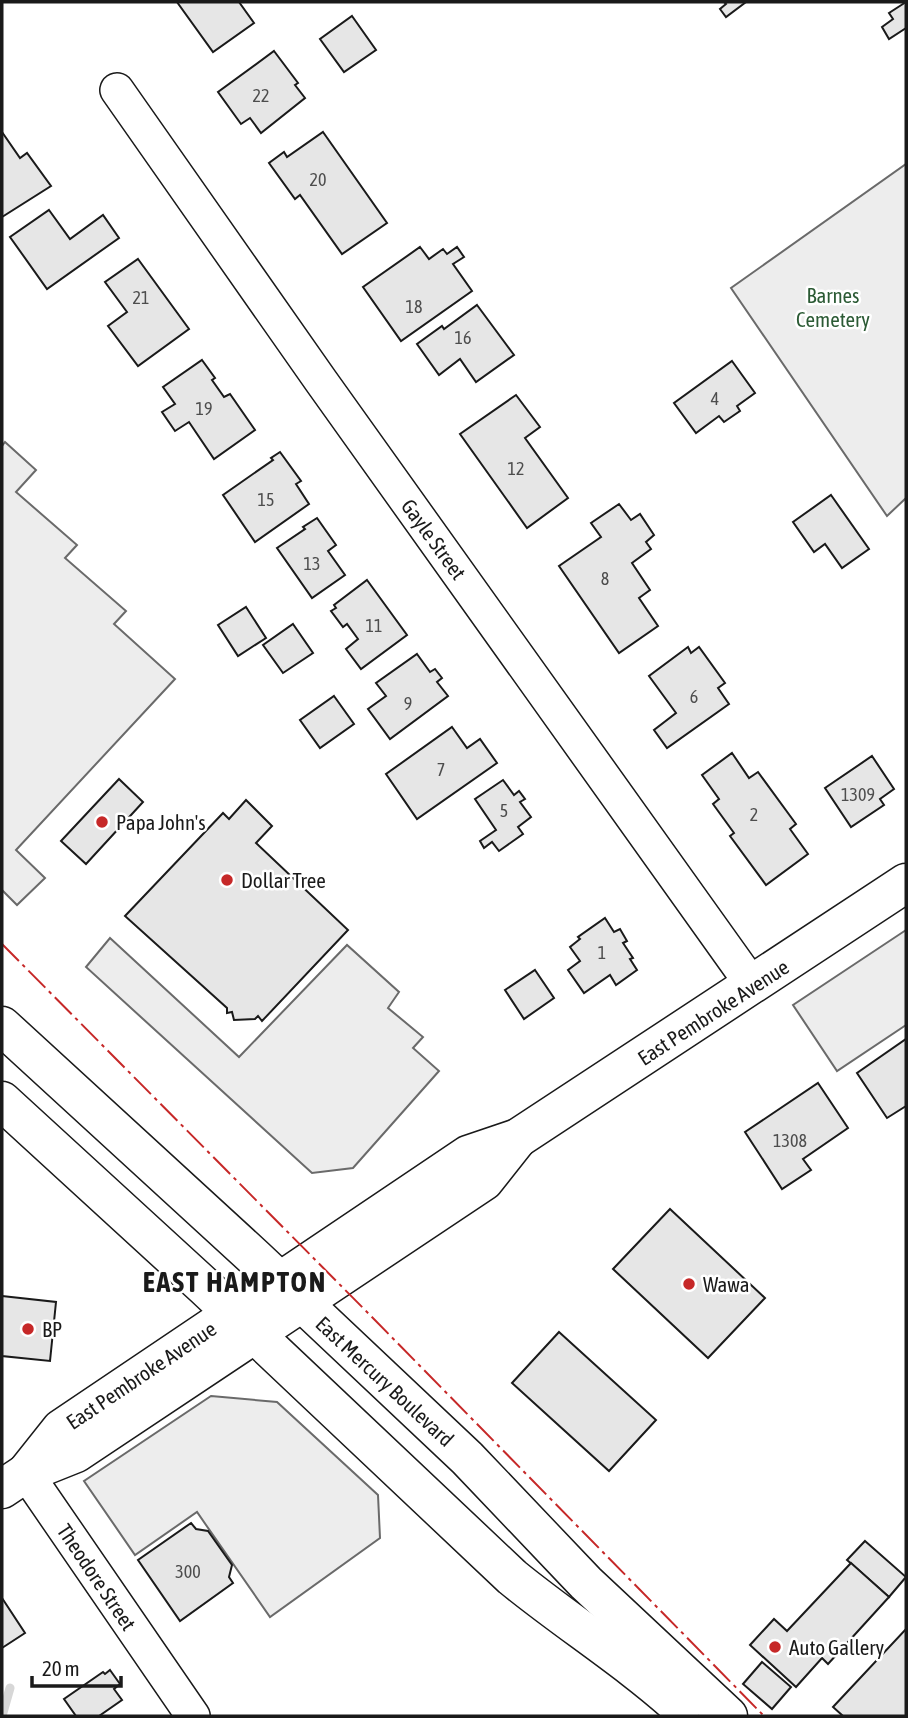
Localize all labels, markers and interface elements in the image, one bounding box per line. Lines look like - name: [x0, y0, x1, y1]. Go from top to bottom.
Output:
- house number: 22: [253, 85, 269, 106]
- house number: 20: [310, 169, 326, 190]
- park label: Barnes Cemetery: [796, 283, 870, 331]
- house number: 21: [133, 287, 149, 308]
- house number: 18: [406, 296, 422, 317]
- house number: 16: [455, 327, 471, 348]
- house number: 4: [711, 388, 719, 409]
- house number: 19: [196, 398, 212, 419]
- house number: 12: [508, 458, 524, 479]
- house number: 15: [258, 489, 274, 510]
- street label: Gayle Street: [397, 494, 471, 584]
- house number: 13: [304, 553, 320, 574]
- house number: 8: [601, 568, 609, 589]
- house number: 11: [366, 615, 382, 636]
- house number: 6: [690, 686, 698, 707]
- house number: 9: [404, 693, 412, 714]
- house number: 7: [437, 759, 445, 780]
- house number: 1309: [841, 784, 875, 805]
- house number: 5: [500, 800, 508, 821]
- house number: 2: [750, 804, 758, 825]
- place label: Papa John's: [116, 810, 206, 834]
- marker: Papa John's: [94, 814, 110, 830]
- place label: Dollar Tree: [241, 868, 326, 892]
- marker: Dollar Tree: [219, 872, 235, 888]
- house number: 1: [598, 942, 606, 963]
- street label: East Pembroke Avenue: [633, 954, 793, 1070]
- house number: 1308: [773, 1130, 807, 1151]
- district label: EAST HAMPTON: [143, 1266, 327, 1298]
- place label: Wawa: [703, 1272, 749, 1296]
- marker: Wawa: [681, 1276, 697, 1292]
- street label: East Mercury Boulevard: [311, 1311, 459, 1451]
- street label: East Pembroke Avenue: [62, 1316, 220, 1434]
- place label: BP: [42, 1317, 62, 1341]
- marker: BP: [20, 1321, 36, 1337]
- street label: Theodore Street: [53, 1519, 141, 1635]
- house number: 300: [175, 1561, 201, 1582]
- place label: Auto Gallery: [789, 1635, 885, 1659]
- marker: Auto Gallery: [767, 1639, 783, 1655]
- scale bar: [32, 1644, 121, 1688]
- text: 20 m: [42, 1656, 80, 1680]

